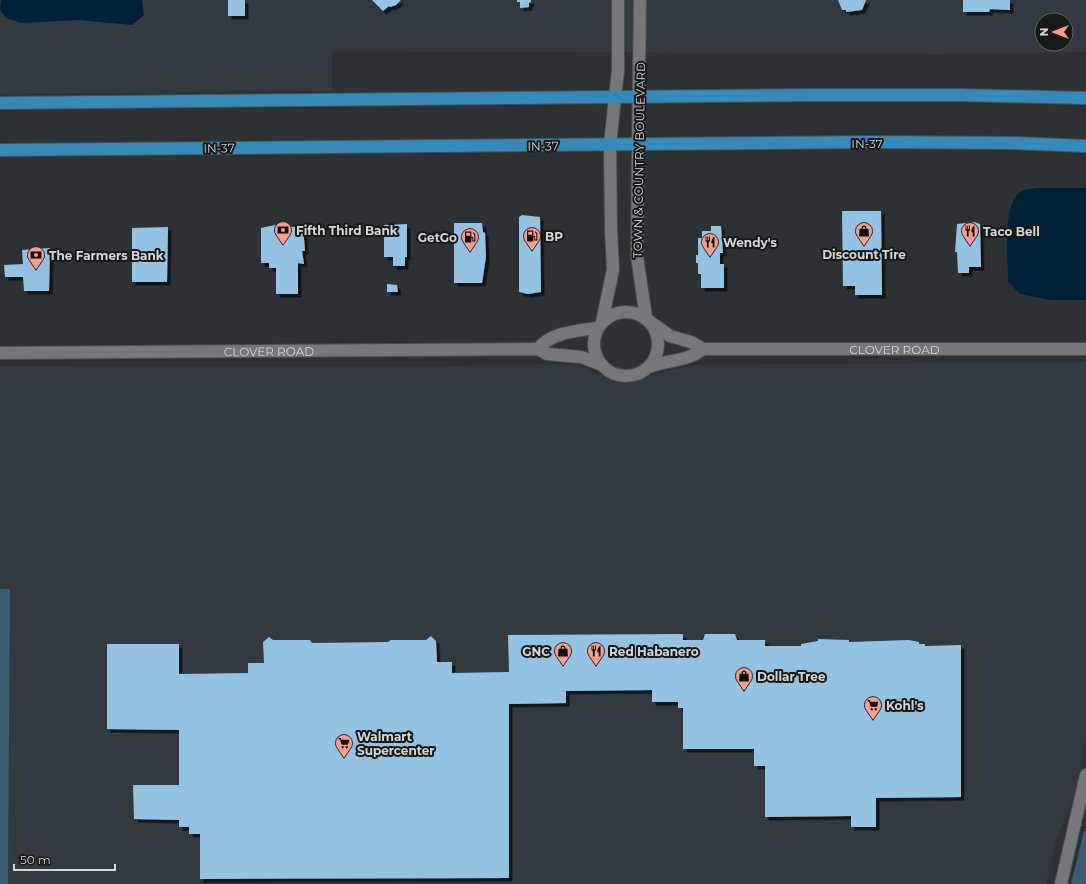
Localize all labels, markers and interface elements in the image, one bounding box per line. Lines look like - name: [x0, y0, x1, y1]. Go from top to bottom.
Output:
- north arrow: [1034, 12, 1074, 52]
- text: N: [1037, 28, 1051, 36]
- street label: TOWN & COUNTRY BOULEVARD: [630, 62, 648, 258]
- street label: IN-37: [851, 136, 883, 151]
- street label: IN-37: [527, 138, 559, 154]
- street label: IN-37: [203, 140, 235, 156]
- bank icon: Fifth Third Bank: [273, 220, 293, 245]
- shop icon: Discount Tire: [854, 221, 874, 246]
- restaurant icon: Taco Bell: [960, 221, 980, 246]
- place label: Fifth Third Bank: [296, 223, 398, 238]
- place label: Taco Bell: [983, 224, 1040, 239]
- fuel station icon: BP: [522, 226, 542, 251]
- fuel station icon: GetGo: [460, 227, 480, 252]
- place label: BP: [545, 229, 563, 244]
- place label: GetGo: [418, 230, 457, 245]
- restaurant icon: Wendy's: [700, 232, 720, 257]
- place label: Wendy's: [723, 235, 777, 250]
- bank icon: The Farmers Bank: [26, 245, 46, 270]
- place label: Discount Tire: [822, 247, 906, 262]
- place label: The Farmers Bank: [49, 248, 164, 263]
- street label: CLOVER ROAD: [849, 342, 940, 357]
- street label: CLOVER ROAD: [224, 343, 314, 359]
- shop icon: GNC: [553, 641, 573, 666]
- restaurant icon: Red Habanero: [586, 641, 606, 666]
- place label: GNC: [522, 644, 550, 659]
- place label: Red Habanero: [609, 644, 699, 659]
- shop icon: Dollar Tree: [734, 666, 754, 691]
- place label: Dollar Tree: [757, 669, 826, 684]
- supermarket icon: Kohl's: [863, 695, 883, 720]
- place label: Kohl's: [886, 698, 924, 713]
- place label: Walmart Supercenter: [357, 729, 434, 758]
- supermarket icon: Walmart Supercenter: [334, 733, 354, 758]
- scale bar: [14, 846, 115, 872]
- text: 50 m: [20, 852, 51, 867]

